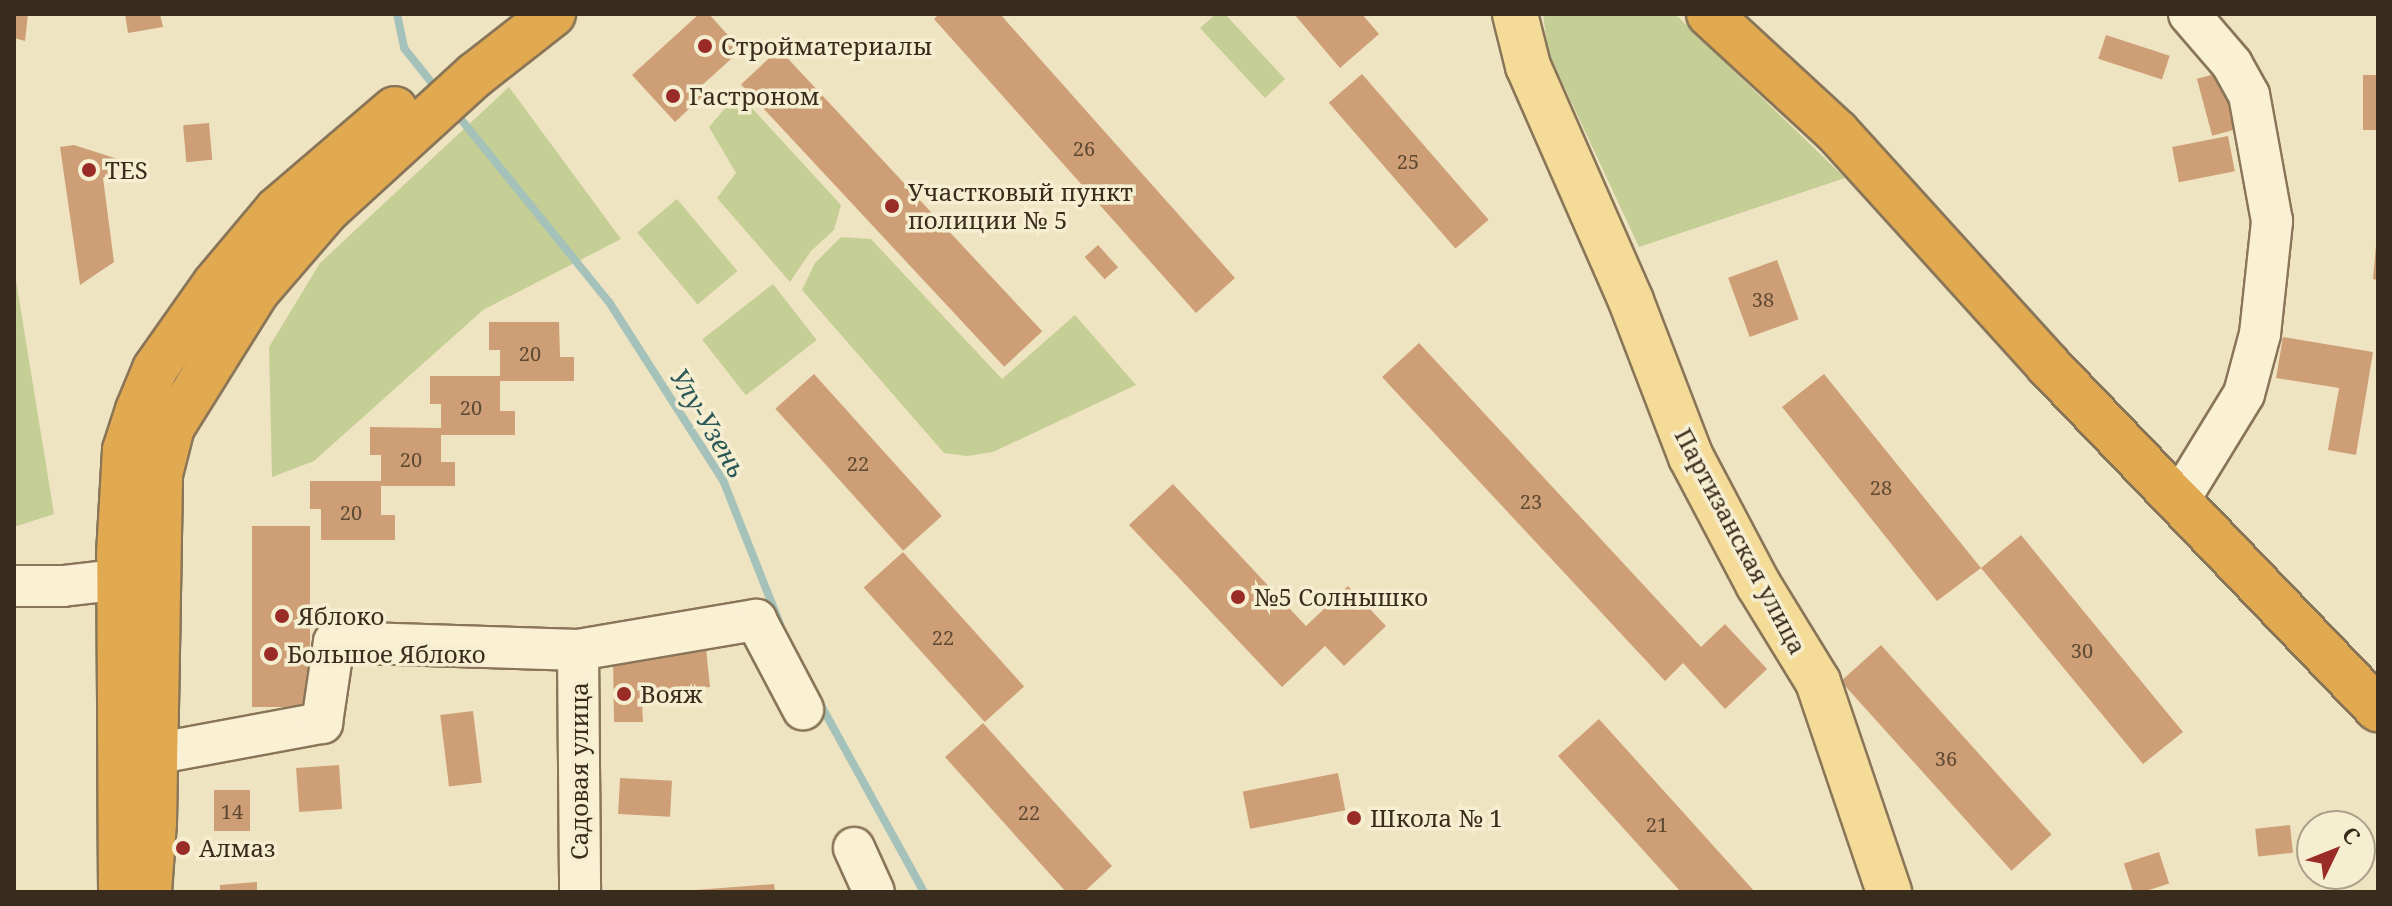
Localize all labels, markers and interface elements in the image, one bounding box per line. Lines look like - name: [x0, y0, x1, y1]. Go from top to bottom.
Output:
- place label: Стройматериалы: [721, 32, 932, 60]
- marker: Стройматериалы: [696, 37, 714, 55]
- place label: Гастроном: [689, 82, 820, 110]
- marker: Гастроном: [664, 87, 682, 105]
- house number: 26: [1073, 136, 1095, 160]
- house number: 25: [1397, 149, 1419, 173]
- place label: TES: [105, 156, 148, 184]
- marker: TES: [80, 161, 98, 179]
- place label: Участковый пункт полиции № 5: [908, 178, 1133, 234]
- marker: Участковый пункт полиции № 5: [883, 197, 901, 215]
- house number: 38: [1752, 287, 1774, 311]
- house number: 20: [519, 341, 541, 365]
- water label: Улу-Узень: [663, 363, 753, 483]
- house number: 20: [460, 395, 482, 419]
- street label: Партизанская улица: [1669, 423, 1813, 659]
- house number: 20: [400, 447, 422, 471]
- house number: 22: [847, 451, 869, 475]
- house number: 28: [1870, 475, 1892, 499]
- house number: 23: [1520, 489, 1542, 513]
- house number: 20: [340, 500, 362, 524]
- place label: №5 Солнышко: [1254, 583, 1428, 611]
- marker: №5 Солнышко: [1229, 588, 1247, 606]
- place label: Яблоко: [298, 602, 384, 630]
- marker: Яблоко: [273, 607, 291, 625]
- house number: 22: [932, 625, 954, 649]
- house number: 30: [2071, 638, 2093, 662]
- place label: Большое Яблоко: [287, 640, 486, 668]
- marker: Большое Яблоко: [262, 645, 280, 663]
- place label: Вояж: [640, 680, 702, 708]
- street label: Садовая улица: [565, 682, 593, 860]
- marker: Вояж: [615, 685, 633, 703]
- house number: 36: [1935, 746, 1957, 770]
- house number: 14: [221, 799, 243, 823]
- house number: 22: [1018, 800, 1040, 824]
- place label: Школа № 1: [1370, 804, 1503, 832]
- marker: Школа № 1: [1345, 809, 1363, 827]
- north arrow: [2296, 810, 2376, 890]
- house number: 21: [1646, 812, 1668, 836]
- text: С: [2336, 819, 2368, 851]
- place label: Алмаз: [199, 834, 276, 862]
- marker: Алмаз: [174, 839, 192, 857]

